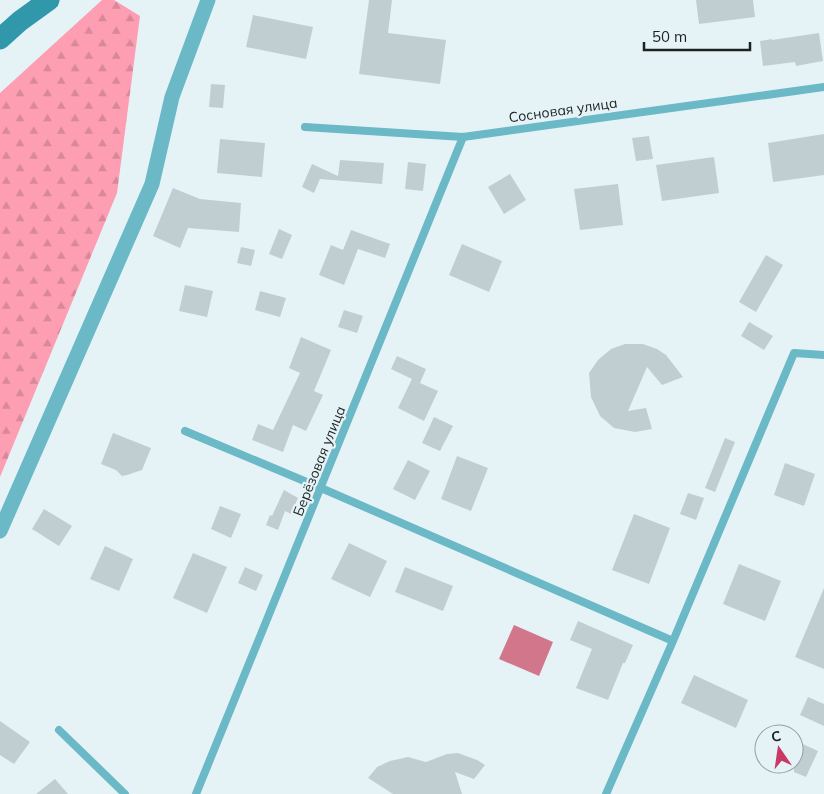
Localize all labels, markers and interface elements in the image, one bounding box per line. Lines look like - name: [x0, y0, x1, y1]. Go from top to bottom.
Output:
- scale bar: [644, 20, 750, 52]
- text: 50 m: [652, 27, 687, 46]
- street label: Сосновая улица: [507, 93, 619, 127]
- street label: Берёзовая улица: [289, 403, 349, 519]
- north arrow: [754, 724, 804, 774]
- text: С: [769, 726, 783, 746]

